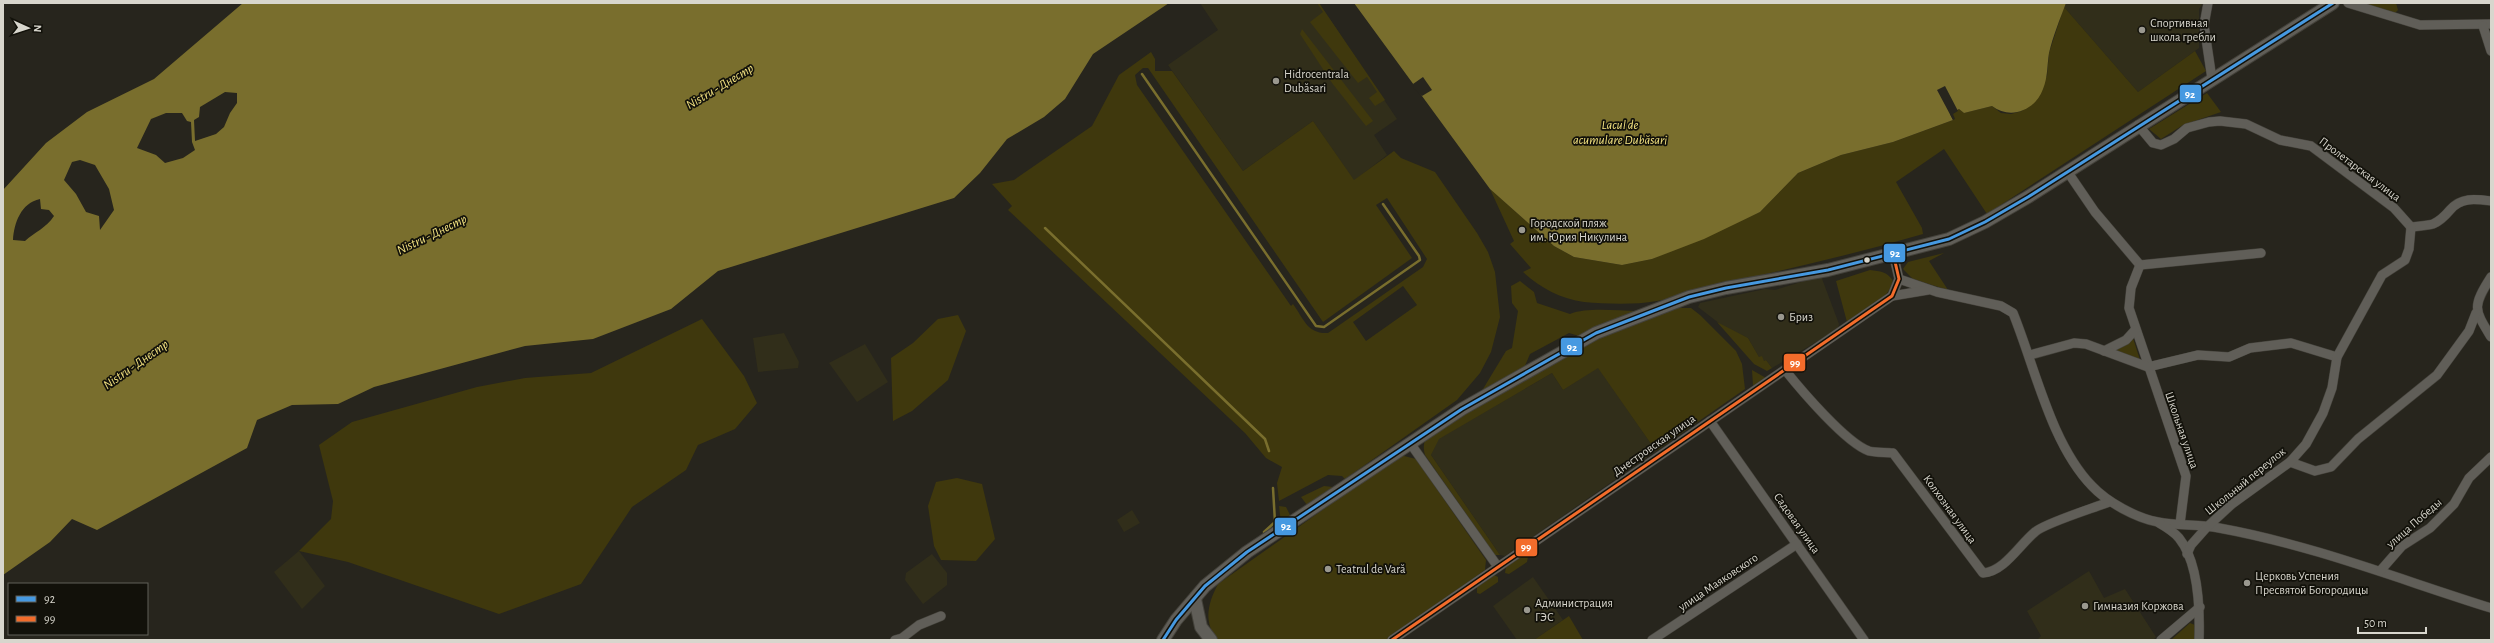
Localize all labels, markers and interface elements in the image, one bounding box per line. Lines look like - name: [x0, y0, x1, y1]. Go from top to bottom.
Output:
- north arrow: [8, 8, 48, 48]
- place label: Спортивная школа гребли: [2150, 17, 2216, 43]
- text: N: [32, 24, 43, 33]
- marker: Спортивная школа гребли: [2137, 25, 2147, 35]
- water label: Nistru - Днестр: [684, 62, 756, 112]
- place label: Hidrocentrala Dubăsari: [1284, 68, 1350, 94]
- marker: Hidrocentrala Dubăsari: [1271, 76, 1281, 86]
- line badge: 92: [2179, 84, 2202, 103]
- text: 92: [2185, 89, 2195, 100]
- water label: Lacul de acumulare Dubăsari: [1573, 119, 1667, 147]
- street label: Пролетарская улица: [2317, 135, 2403, 204]
- water label: Nistru - Днестр: [395, 212, 469, 257]
- place label: Городской пляж им. Юрия Никулина: [1530, 217, 1628, 244]
- marker: Городской пляж им. Юрия Никулина: [1517, 225, 1527, 235]
- line badge: 92: [1883, 243, 1906, 263]
- text: 92: [1890, 248, 1900, 259]
- unlabelled marker: [1862, 255, 1872, 265]
- place label: Бриз: [1789, 311, 1813, 323]
- marker: Бриз: [1776, 312, 1786, 322]
- line badge: 92: [1560, 337, 1583, 356]
- water label: Nistru - Днестр: [101, 338, 171, 392]
- text: 92: [1567, 342, 1577, 353]
- line badge: 99: [1783, 353, 1806, 372]
- text: 99: [1790, 358, 1800, 369]
- street label: Школьная улица: [2162, 390, 2201, 471]
- street label: Днестровская улица: [1611, 412, 1698, 479]
- street label: Школьный переулок: [2203, 445, 2288, 518]
- street label: Колхозная улица: [1920, 472, 1979, 546]
- street label: Садовая улица: [1771, 490, 1823, 557]
- street label: улица Победы: [2383, 496, 2445, 552]
- line badge: 92: [1274, 517, 1297, 536]
- text: 92: [1281, 521, 1291, 532]
- line badge: 99: [1515, 538, 1538, 557]
- text: 99: [1521, 542, 1531, 553]
- street label: улица Маяковского: [1675, 551, 1761, 614]
- place label: Teatrul de Vară: [1336, 563, 1406, 575]
- marker: Teatrul de Vară: [1323, 564, 1333, 574]
- place label: Церковь Успения Пресвятой Богородицы: [2255, 570, 2368, 596]
- marker: Церковь Успения Пресвятой Богородицы: [2242, 578, 2252, 588]
- legend: [8, 583, 148, 635]
- text: 92: [44, 593, 56, 605]
- place label: Администрация ГЭС: [1535, 597, 1613, 623]
- place label: Гимназия Коржова: [2093, 600, 2184, 612]
- marker: Гимназия Коржова: [2080, 601, 2090, 611]
- marker: Администрация ГЭС: [1522, 605, 1532, 615]
- scale bar: [2358, 609, 2426, 635]
- text: 99: [44, 613, 56, 625]
- text: 50 m: [2364, 617, 2387, 629]

